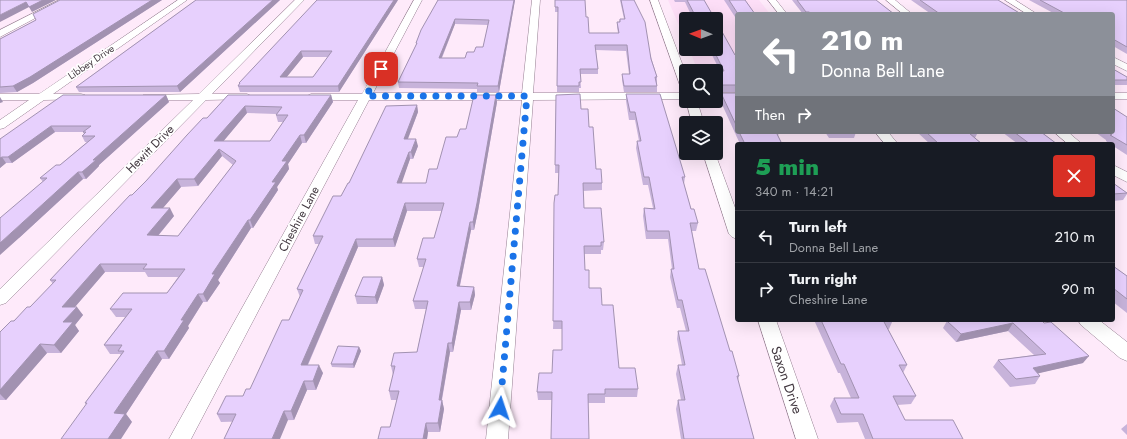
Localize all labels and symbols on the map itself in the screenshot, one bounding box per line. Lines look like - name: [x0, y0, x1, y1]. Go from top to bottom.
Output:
- north arrow: [679, 12, 723, 56]
- street label: Libbey Drive: [65, 41, 117, 83]
- pin: [364, 52, 398, 86]
- street label: Hewitt Drive: [122, 121, 178, 177]
- street label: Cheshire Lane: [274, 183, 324, 255]
- street label: Saxon Drive: [766, 343, 808, 417]
- position arrow: [479, 387, 521, 429]

